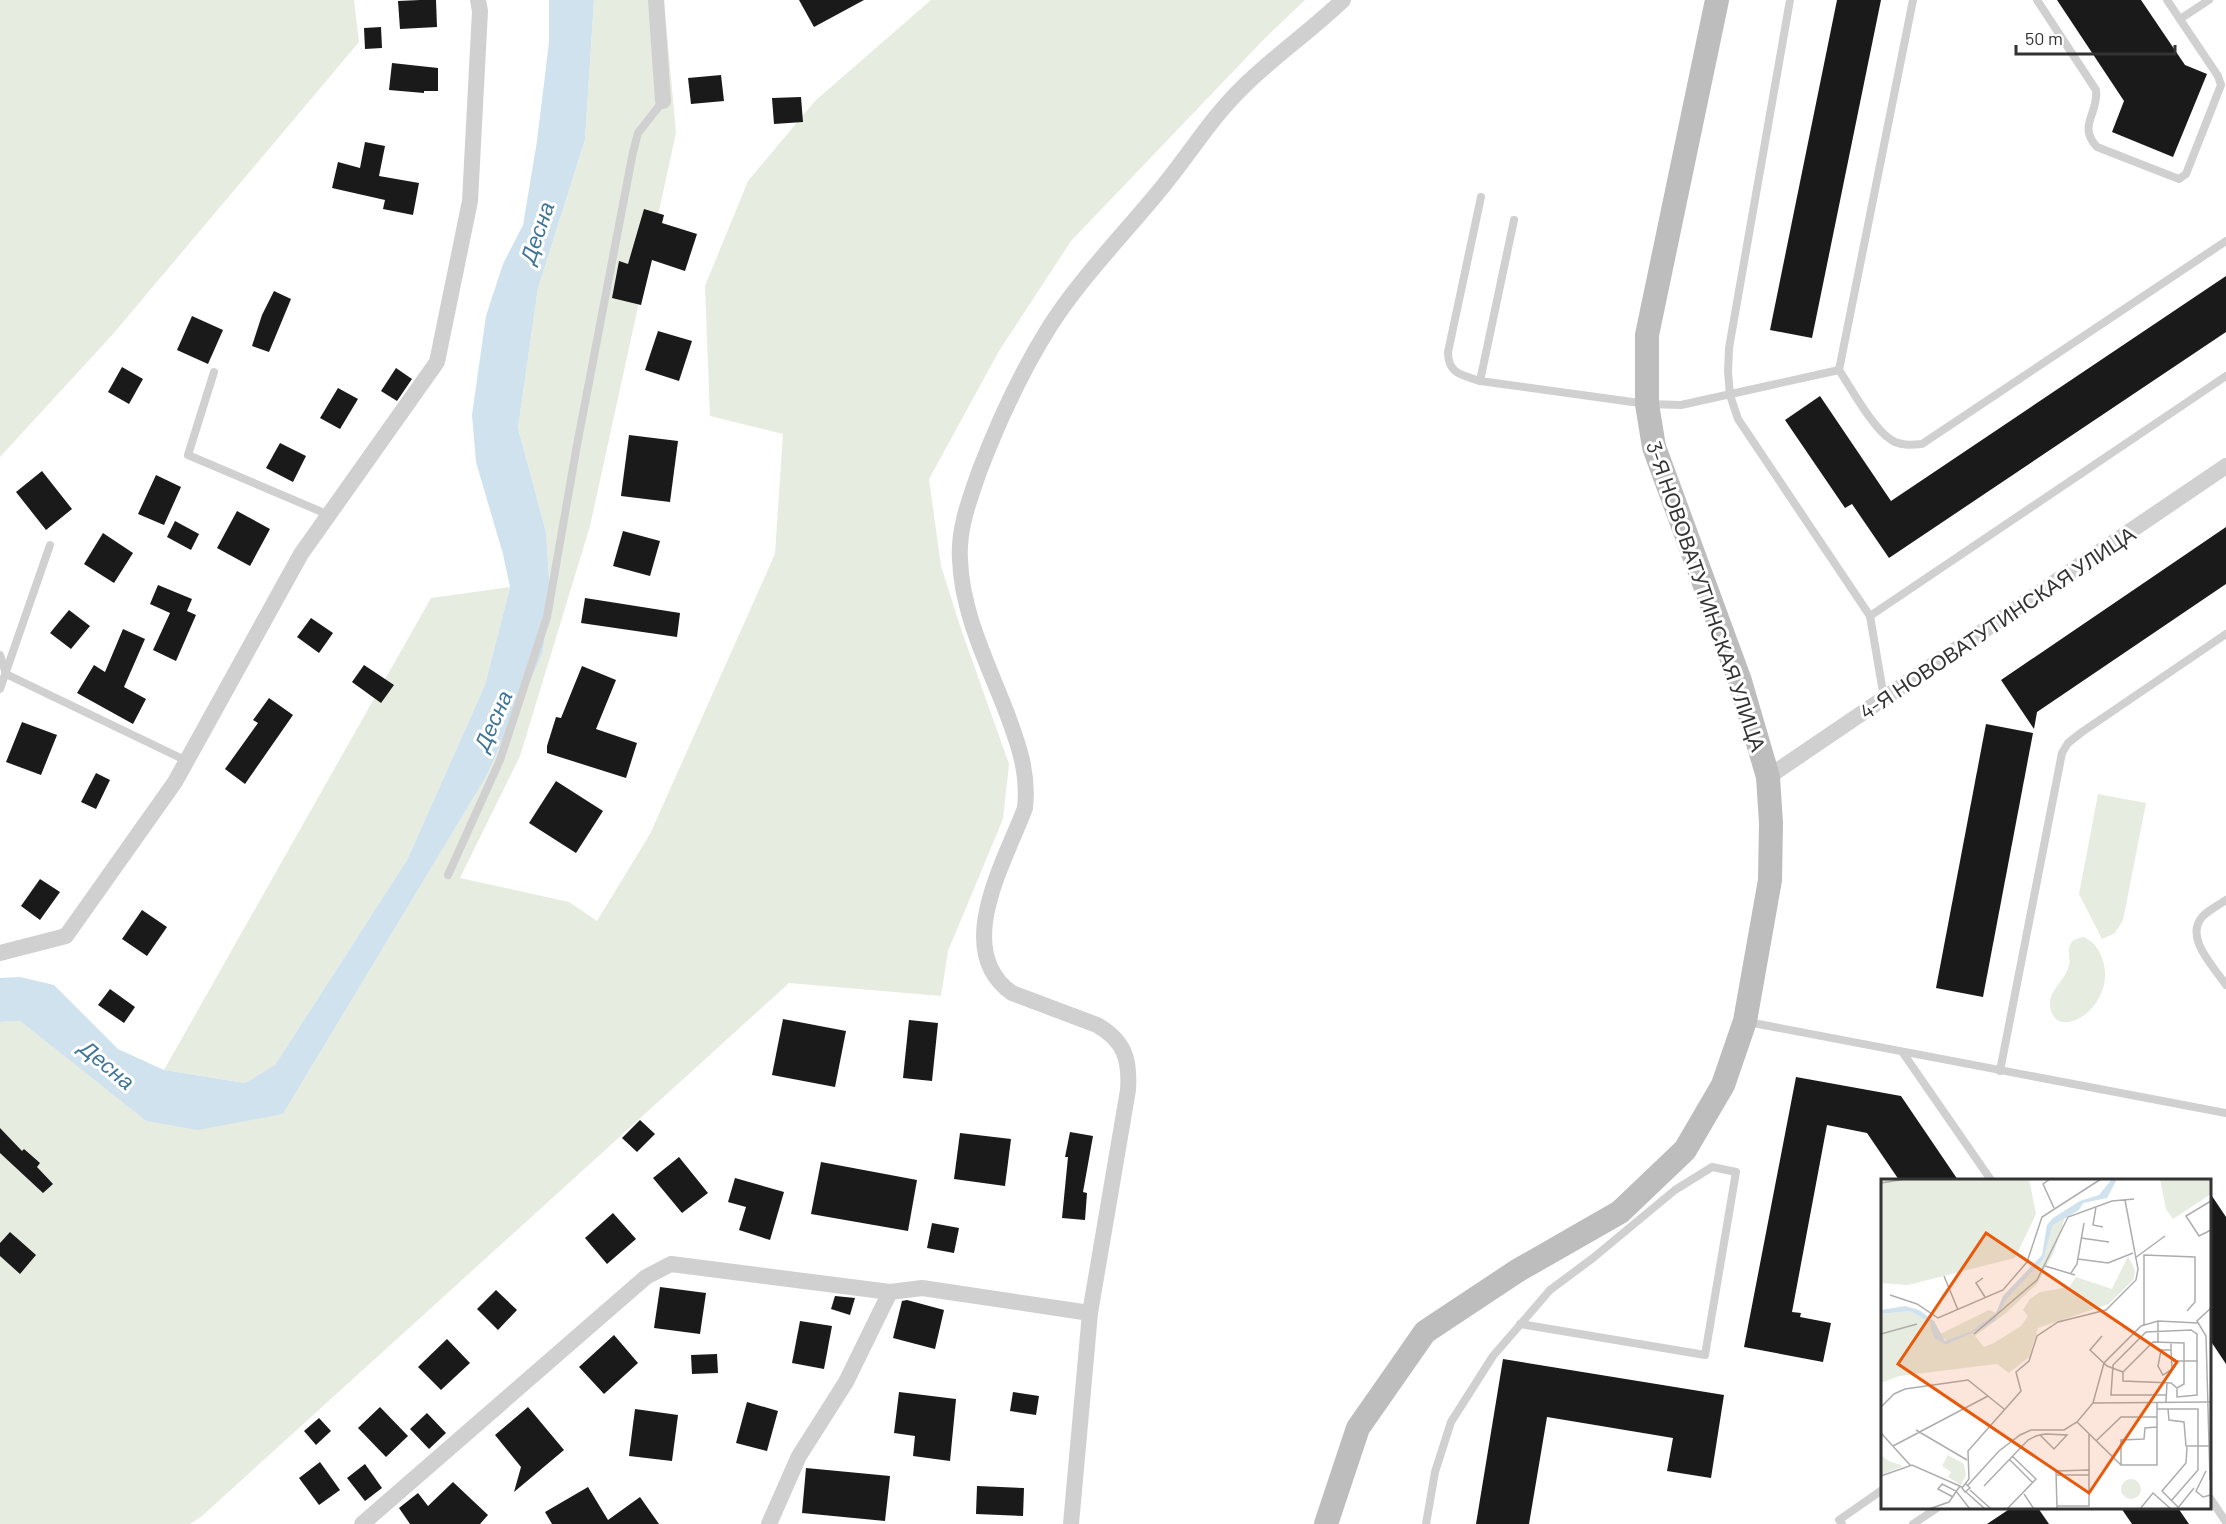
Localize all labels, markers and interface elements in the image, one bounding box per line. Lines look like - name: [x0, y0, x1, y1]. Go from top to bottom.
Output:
- scale bar: [2016, 18, 2175, 56]
- text: 50 m: [2025, 27, 2063, 49]
- water label: Десна: [513, 198, 559, 269]
- street label: 3-Я НОВОВАТУТИНСКАЯ УЛИЦА: [1642, 438, 1772, 754]
- street label: 4-Я НОВОВАТУТИНСКАЯ УЛИЦА: [1854, 520, 2140, 724]
- water label: Десна: [466, 686, 518, 757]
- water label: Десна: [73, 1032, 140, 1095]
- inset map: [1881, 1179, 2211, 1509]

